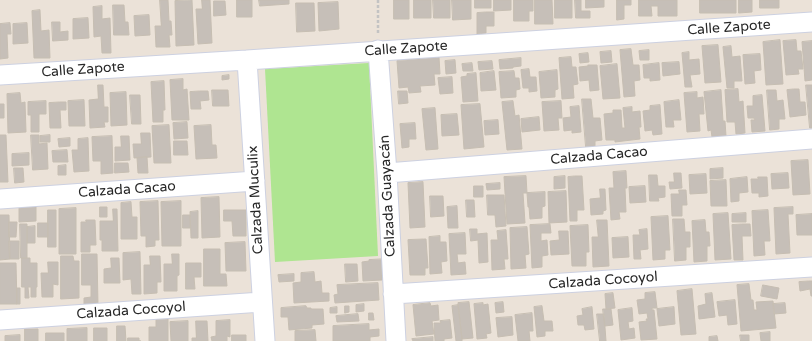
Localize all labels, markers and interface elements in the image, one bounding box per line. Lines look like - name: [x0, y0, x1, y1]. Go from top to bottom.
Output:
- street label: Calle Zapote: [687, 17, 771, 39]
- street label: Calle Zapote: [364, 38, 448, 60]
- street label: Calle Zapote: [41, 59, 125, 81]
- street label: Calzada Guayacán: [376, 134, 400, 258]
- street label: Calzada Cacao: [550, 143, 648, 169]
- street label: Calzada Muculix: [245, 145, 267, 255]
- street label: Calzada Cacao: [78, 178, 176, 202]
- street label: Calzada Cocoyol: [548, 269, 658, 293]
- street label: Calzada Cocoyol: [76, 299, 186, 323]

